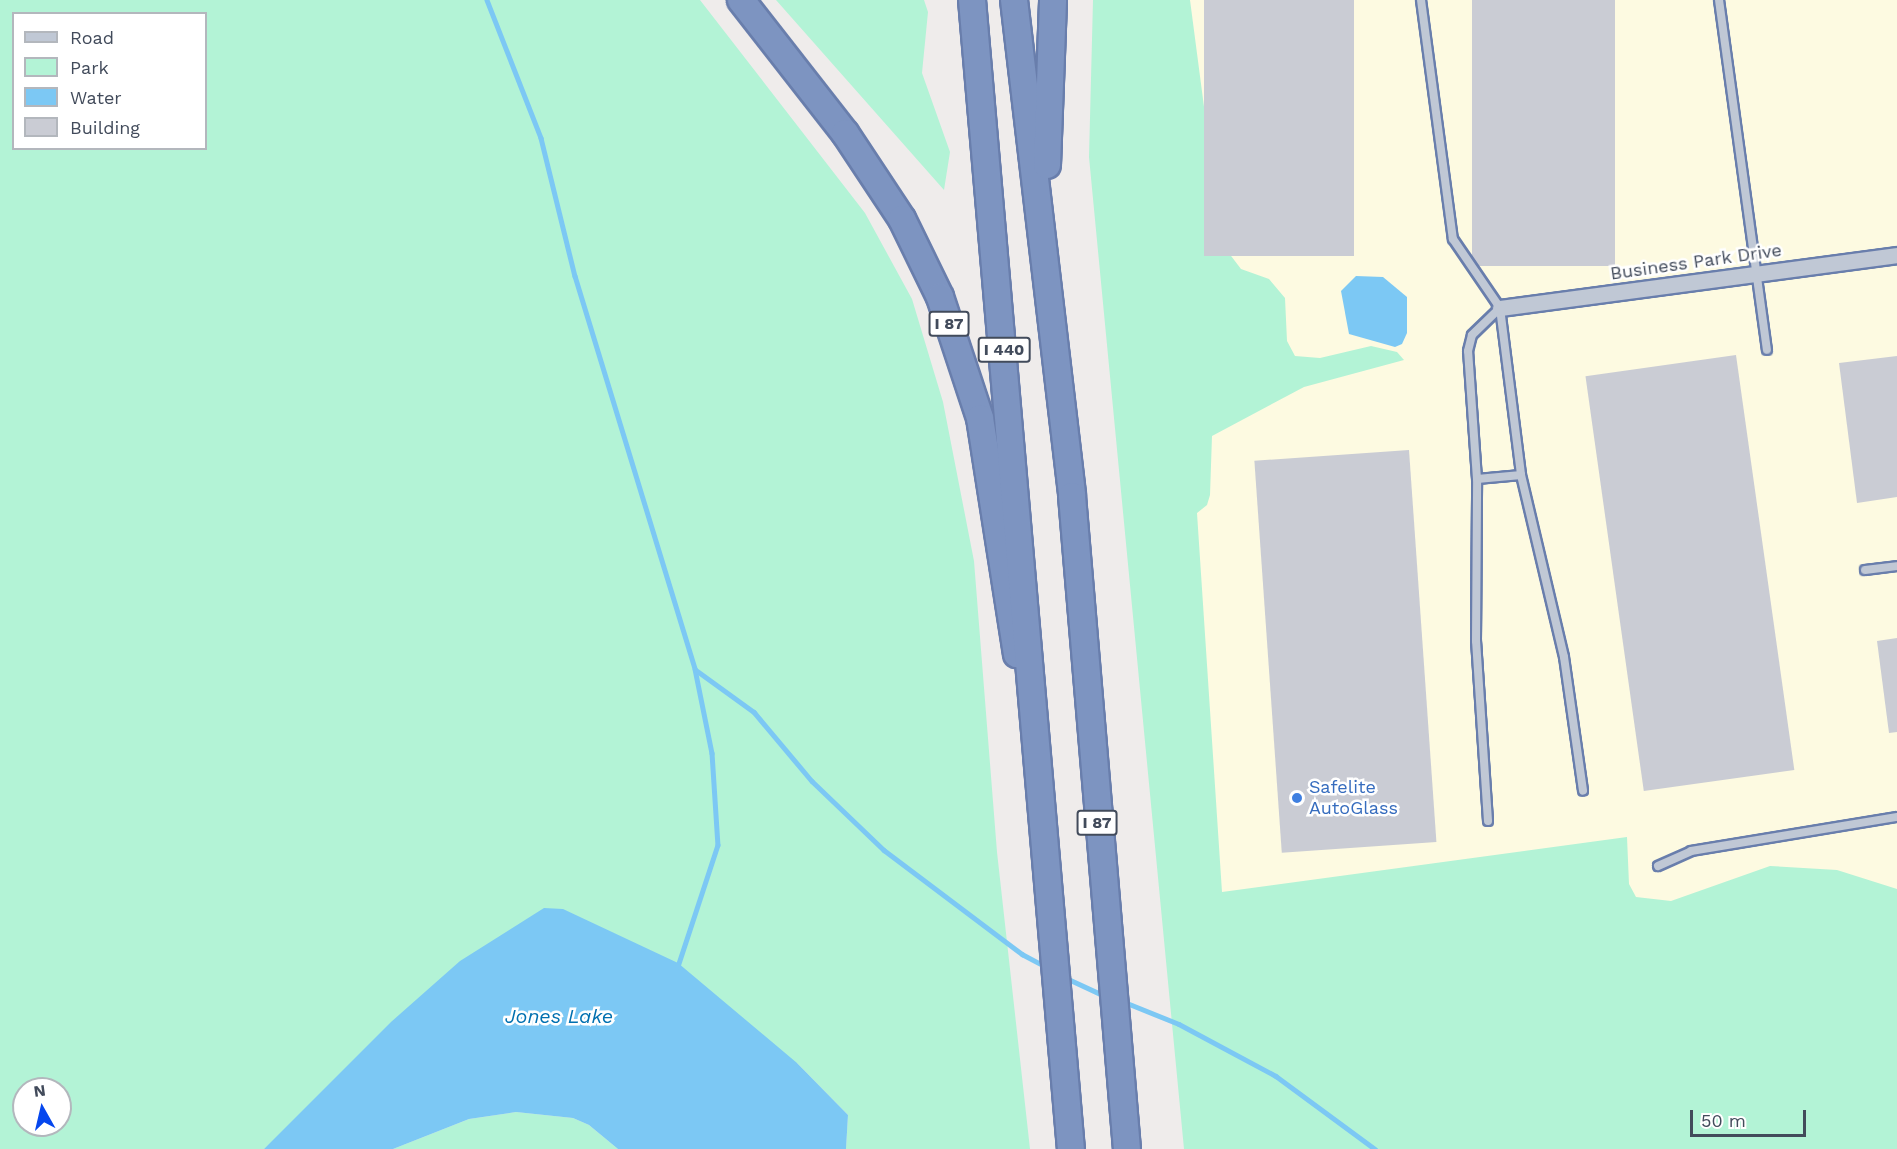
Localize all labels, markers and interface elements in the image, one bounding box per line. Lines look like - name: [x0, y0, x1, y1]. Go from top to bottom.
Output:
- legend: [12, 12, 207, 150]
- text: Road: [70, 27, 114, 48]
- text: Park: [70, 57, 109, 78]
- text: Water: [70, 87, 122, 108]
- text: Building: [70, 117, 140, 138]
- street label: Business Park Drive: [1609, 239, 1783, 285]
- road number: I 87: [928, 311, 970, 337]
- road number: I 440: [977, 337, 1031, 363]
- place label: Safelite AutoGlass: [1309, 777, 1398, 820]
- marker: Safelite AutoGlass: [1290, 791, 1304, 805]
- road number: I 87: [1076, 810, 1118, 836]
- water label: Jones Lake: [505, 1004, 613, 1028]
- north arrow: [12, 1077, 72, 1137]
- text: N: [33, 1080, 47, 1101]
- scale bar: [1693, 1098, 1808, 1136]
- text: 50 m: [1701, 1110, 1746, 1131]

